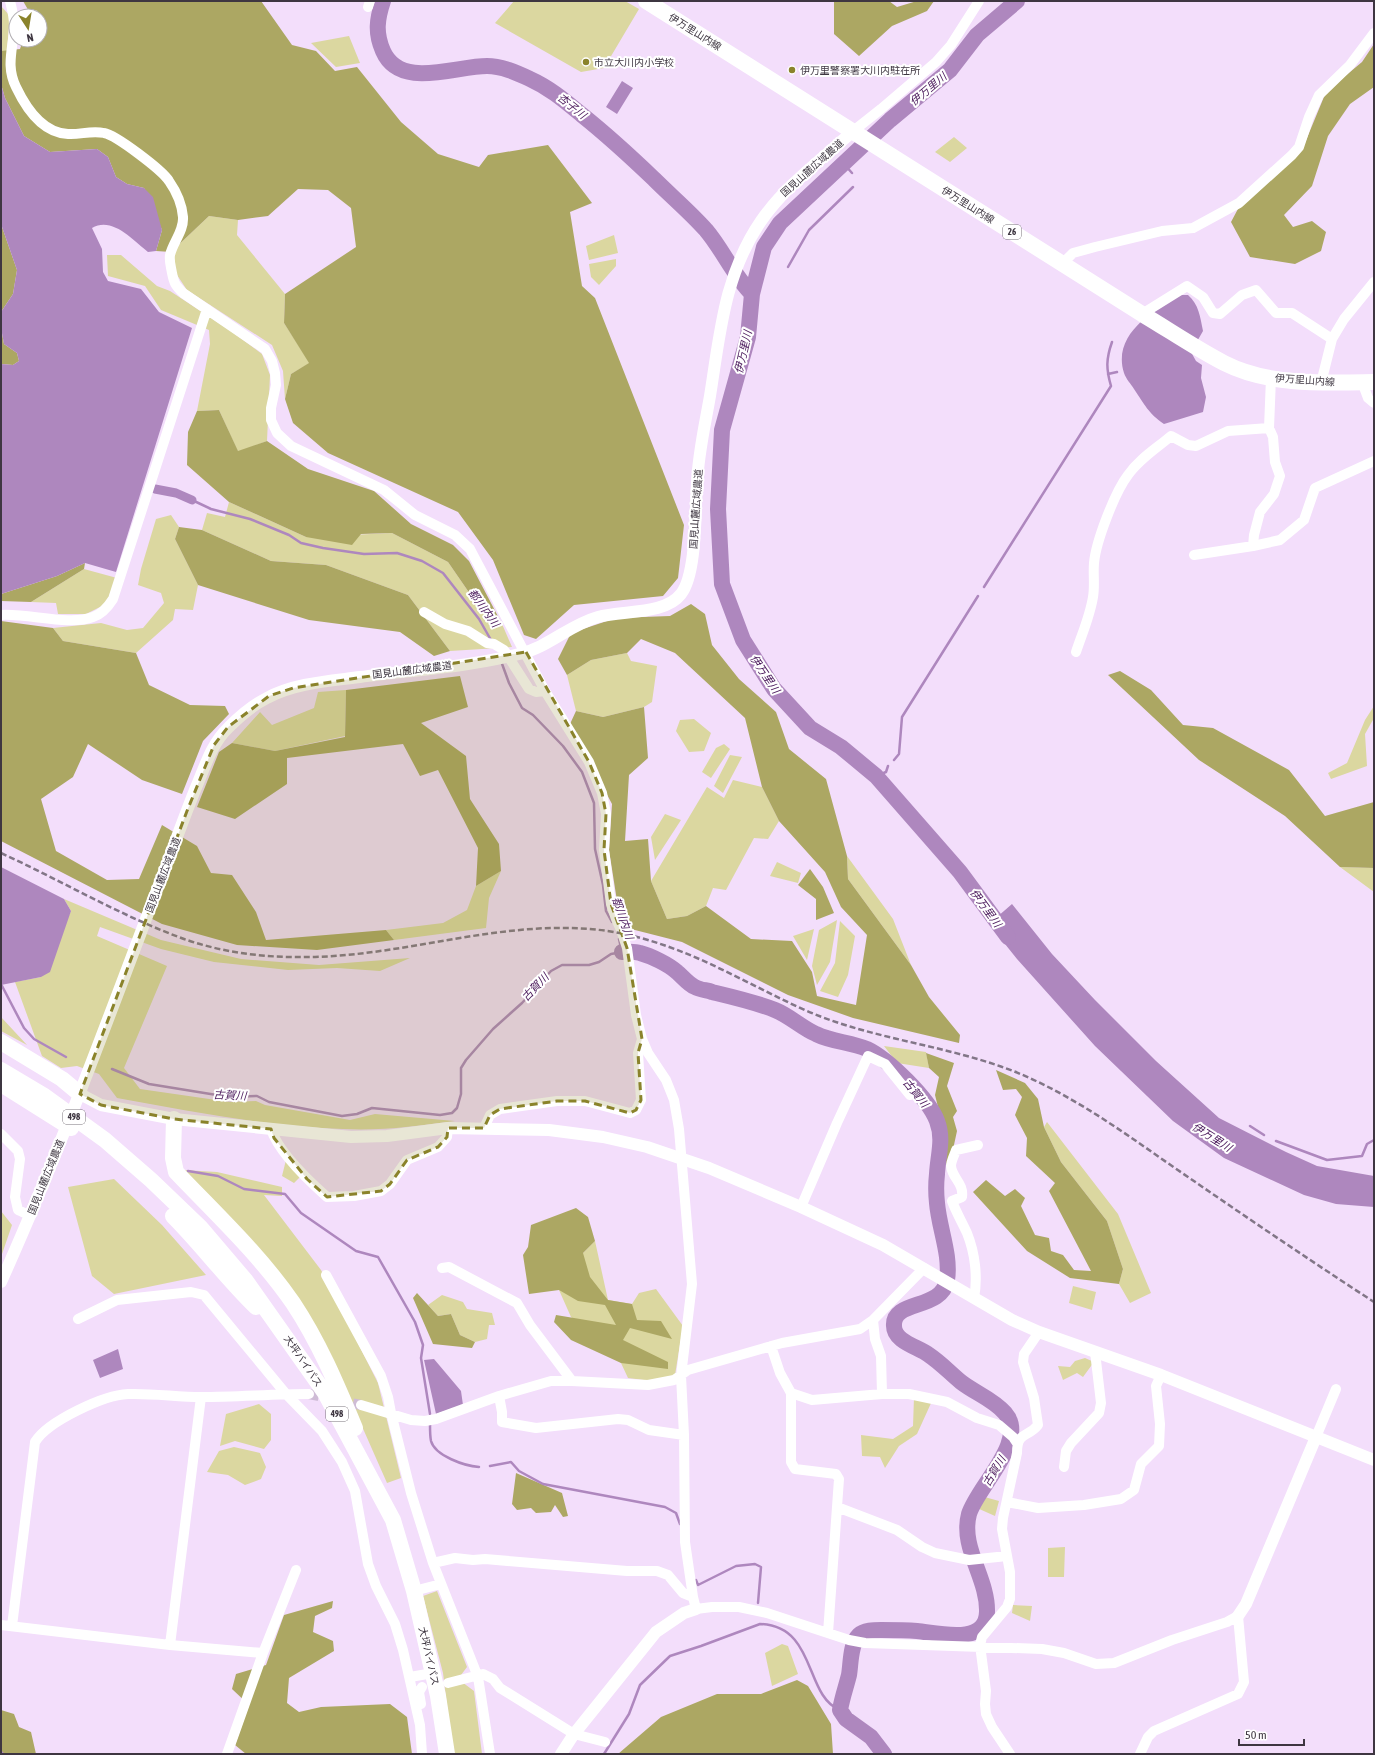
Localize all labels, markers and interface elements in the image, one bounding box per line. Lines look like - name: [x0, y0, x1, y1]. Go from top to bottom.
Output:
- north arrow: [8, 8, 48, 48]
- street label: 伊万里山内線: [667, 11, 723, 53]
- text: N: [26, 31, 35, 44]
- marker: 市立大川内小学校: [581, 57, 591, 67]
- place label: 市立大川内小学校: [594, 57, 674, 68]
- marker: 伊万里警察署大川内駐在所: [787, 65, 797, 75]
- place label: 伊万里警察署大川内駐在所: [800, 65, 920, 76]
- water label: 伊万里川: [907, 70, 949, 108]
- water label: 杏子川: [555, 91, 589, 122]
- street label: 国見山麓広域農道: [779, 137, 845, 199]
- street label: 伊万里山内線: [940, 184, 996, 226]
- road number: 26: [1003, 225, 1021, 239]
- water label: 伊万里川: [732, 328, 754, 375]
- street label: 伊万里山内線: [1275, 372, 1335, 388]
- street label: 国見山麓広域農道: [688, 469, 704, 549]
- water label: 都川内川: [466, 587, 502, 630]
- water label: 伊万里川: [748, 652, 783, 696]
- street label: 国見山麓広域農道: [372, 660, 452, 680]
- street label: 国見山麓広域農道: [144, 836, 182, 914]
- water label: 伊万里川: [968, 887, 1004, 930]
- water label: 都川内川: [610, 895, 636, 942]
- water label: 古賀川: [519, 970, 551, 1003]
- water label: 古賀川: [901, 1076, 932, 1110]
- water label: 古賀川: [213, 1088, 248, 1102]
- road number: 498: [63, 1110, 85, 1124]
- water label: 伊万里川: [1190, 1120, 1235, 1154]
- street label: 国見山麓広域農道: [26, 1138, 66, 1216]
- street label: 大坪バイパス: [282, 1333, 324, 1389]
- road number: 498: [326, 1407, 348, 1421]
- water label: 古賀川: [980, 1453, 1008, 1488]
- street label: 大坪バイパス: [417, 1626, 441, 1686]
- scale bar: [1239, 1721, 1304, 1747]
- text: 50 m: [1245, 1728, 1267, 1742]

